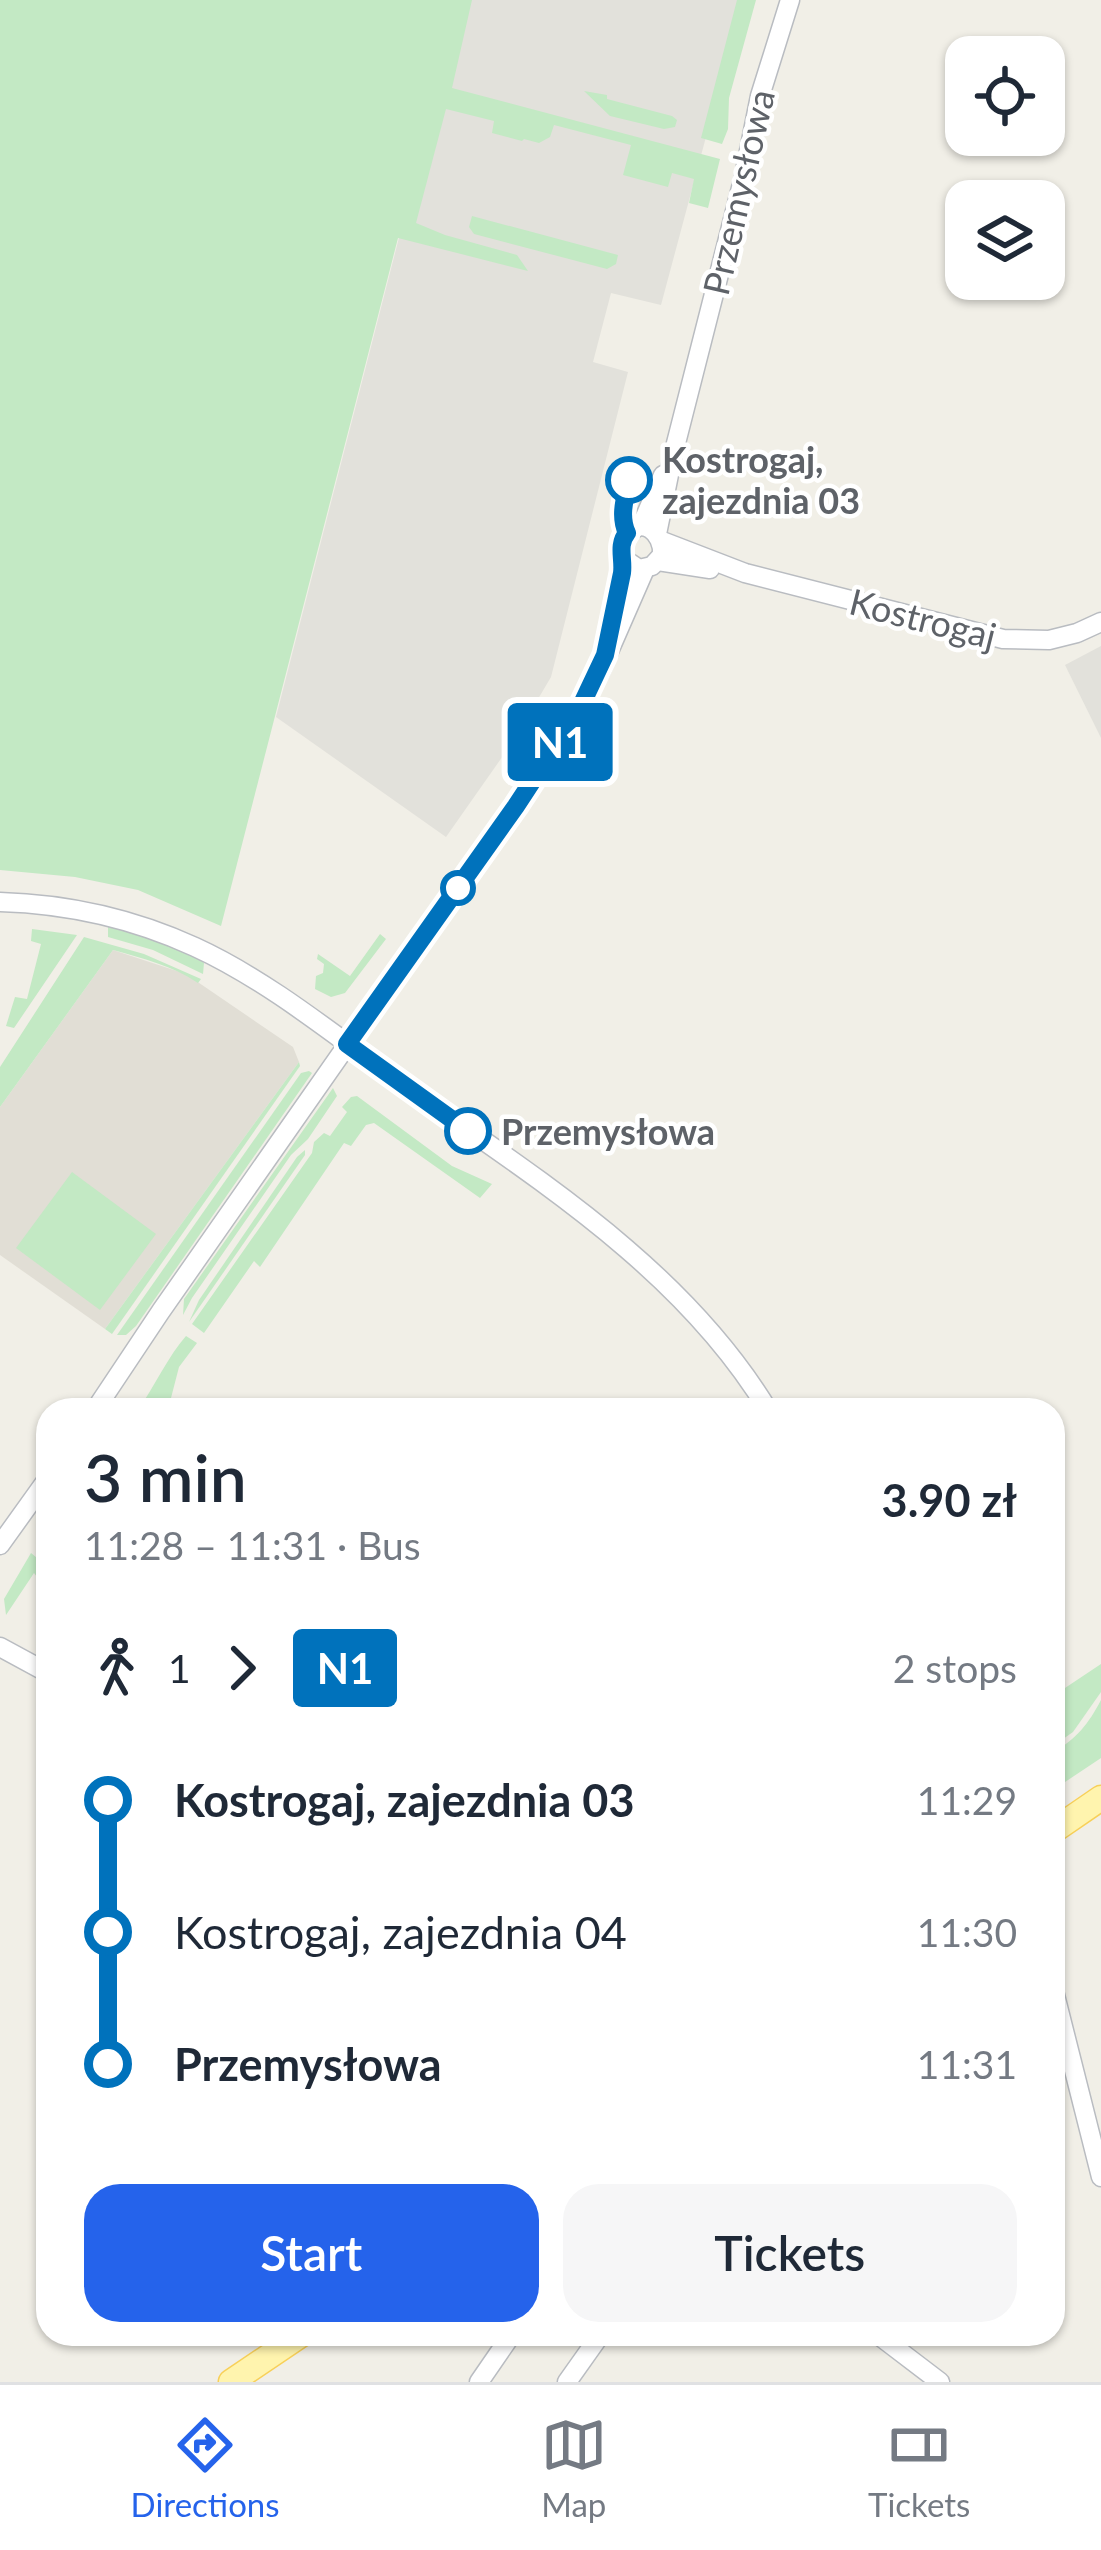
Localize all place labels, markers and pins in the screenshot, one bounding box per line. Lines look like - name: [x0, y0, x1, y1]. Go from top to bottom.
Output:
- place label: Kostrogaj, zajezdnia 03: [662, 437, 860, 522]
- marker: Kostrogaj, zajezdnia 03: [607, 458, 651, 502]
- unlabelled marker: [442, 872, 474, 904]
- marker: Przemysłowa: [446, 1109, 490, 1153]
- place label: Przemysłowa: [501, 1109, 715, 1153]

